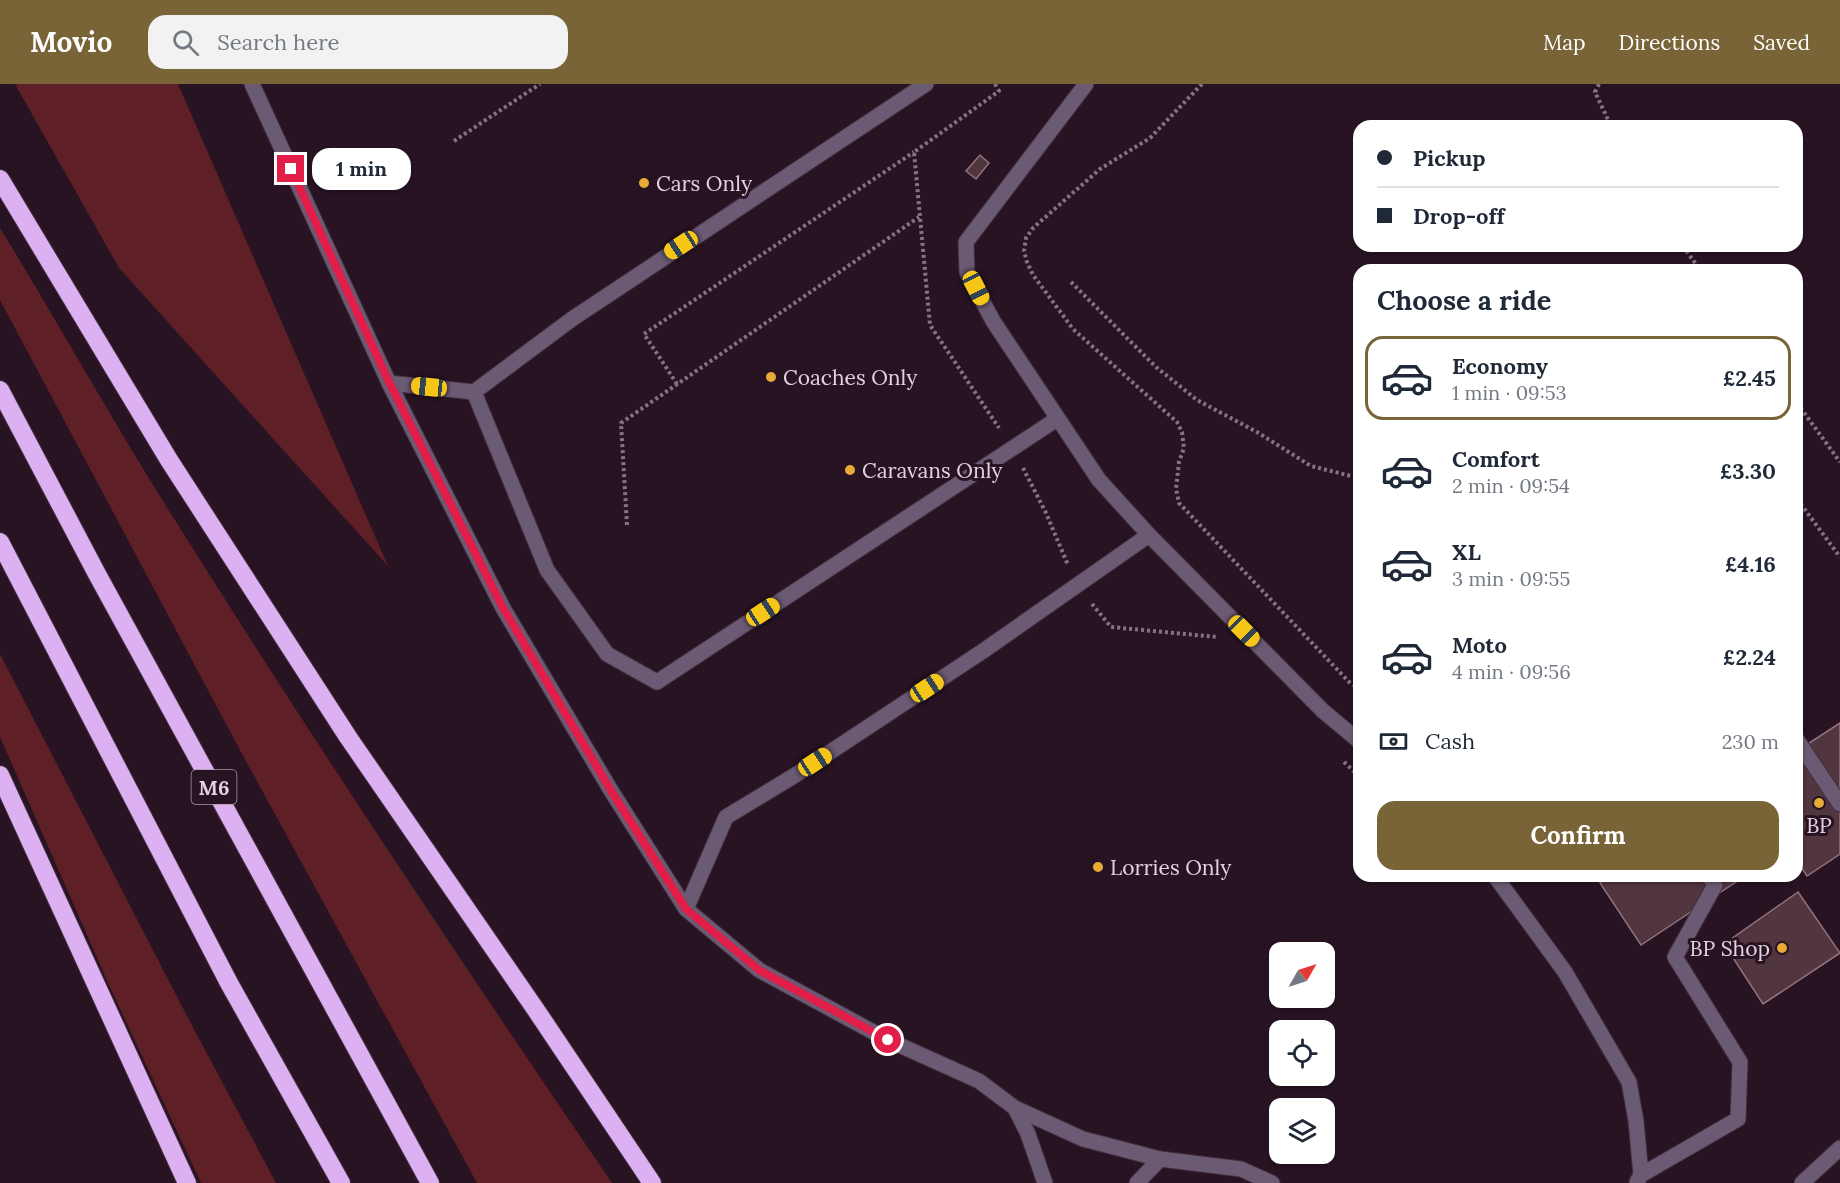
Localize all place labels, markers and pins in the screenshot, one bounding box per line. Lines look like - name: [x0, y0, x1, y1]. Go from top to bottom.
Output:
- place label: Cars Only: [656, 170, 752, 197]
- marker: Cars Only: [637, 176, 651, 190]
- place label: Coaches Only: [783, 364, 917, 391]
- marker: Coaches Only: [764, 370, 778, 384]
- place label: Caravans Only: [862, 457, 1002, 484]
- marker: Caravans Only: [843, 463, 857, 477]
- marker: BP: [1812, 796, 1826, 810]
- place label: BP: [1806, 812, 1832, 839]
- place label: Lorries Only: [1110, 854, 1231, 881]
- marker: Lorries Only: [1091, 860, 1105, 874]
- place label: BP Shop: [1690, 935, 1770, 962]
- marker: BP Shop: [1775, 941, 1789, 955]

